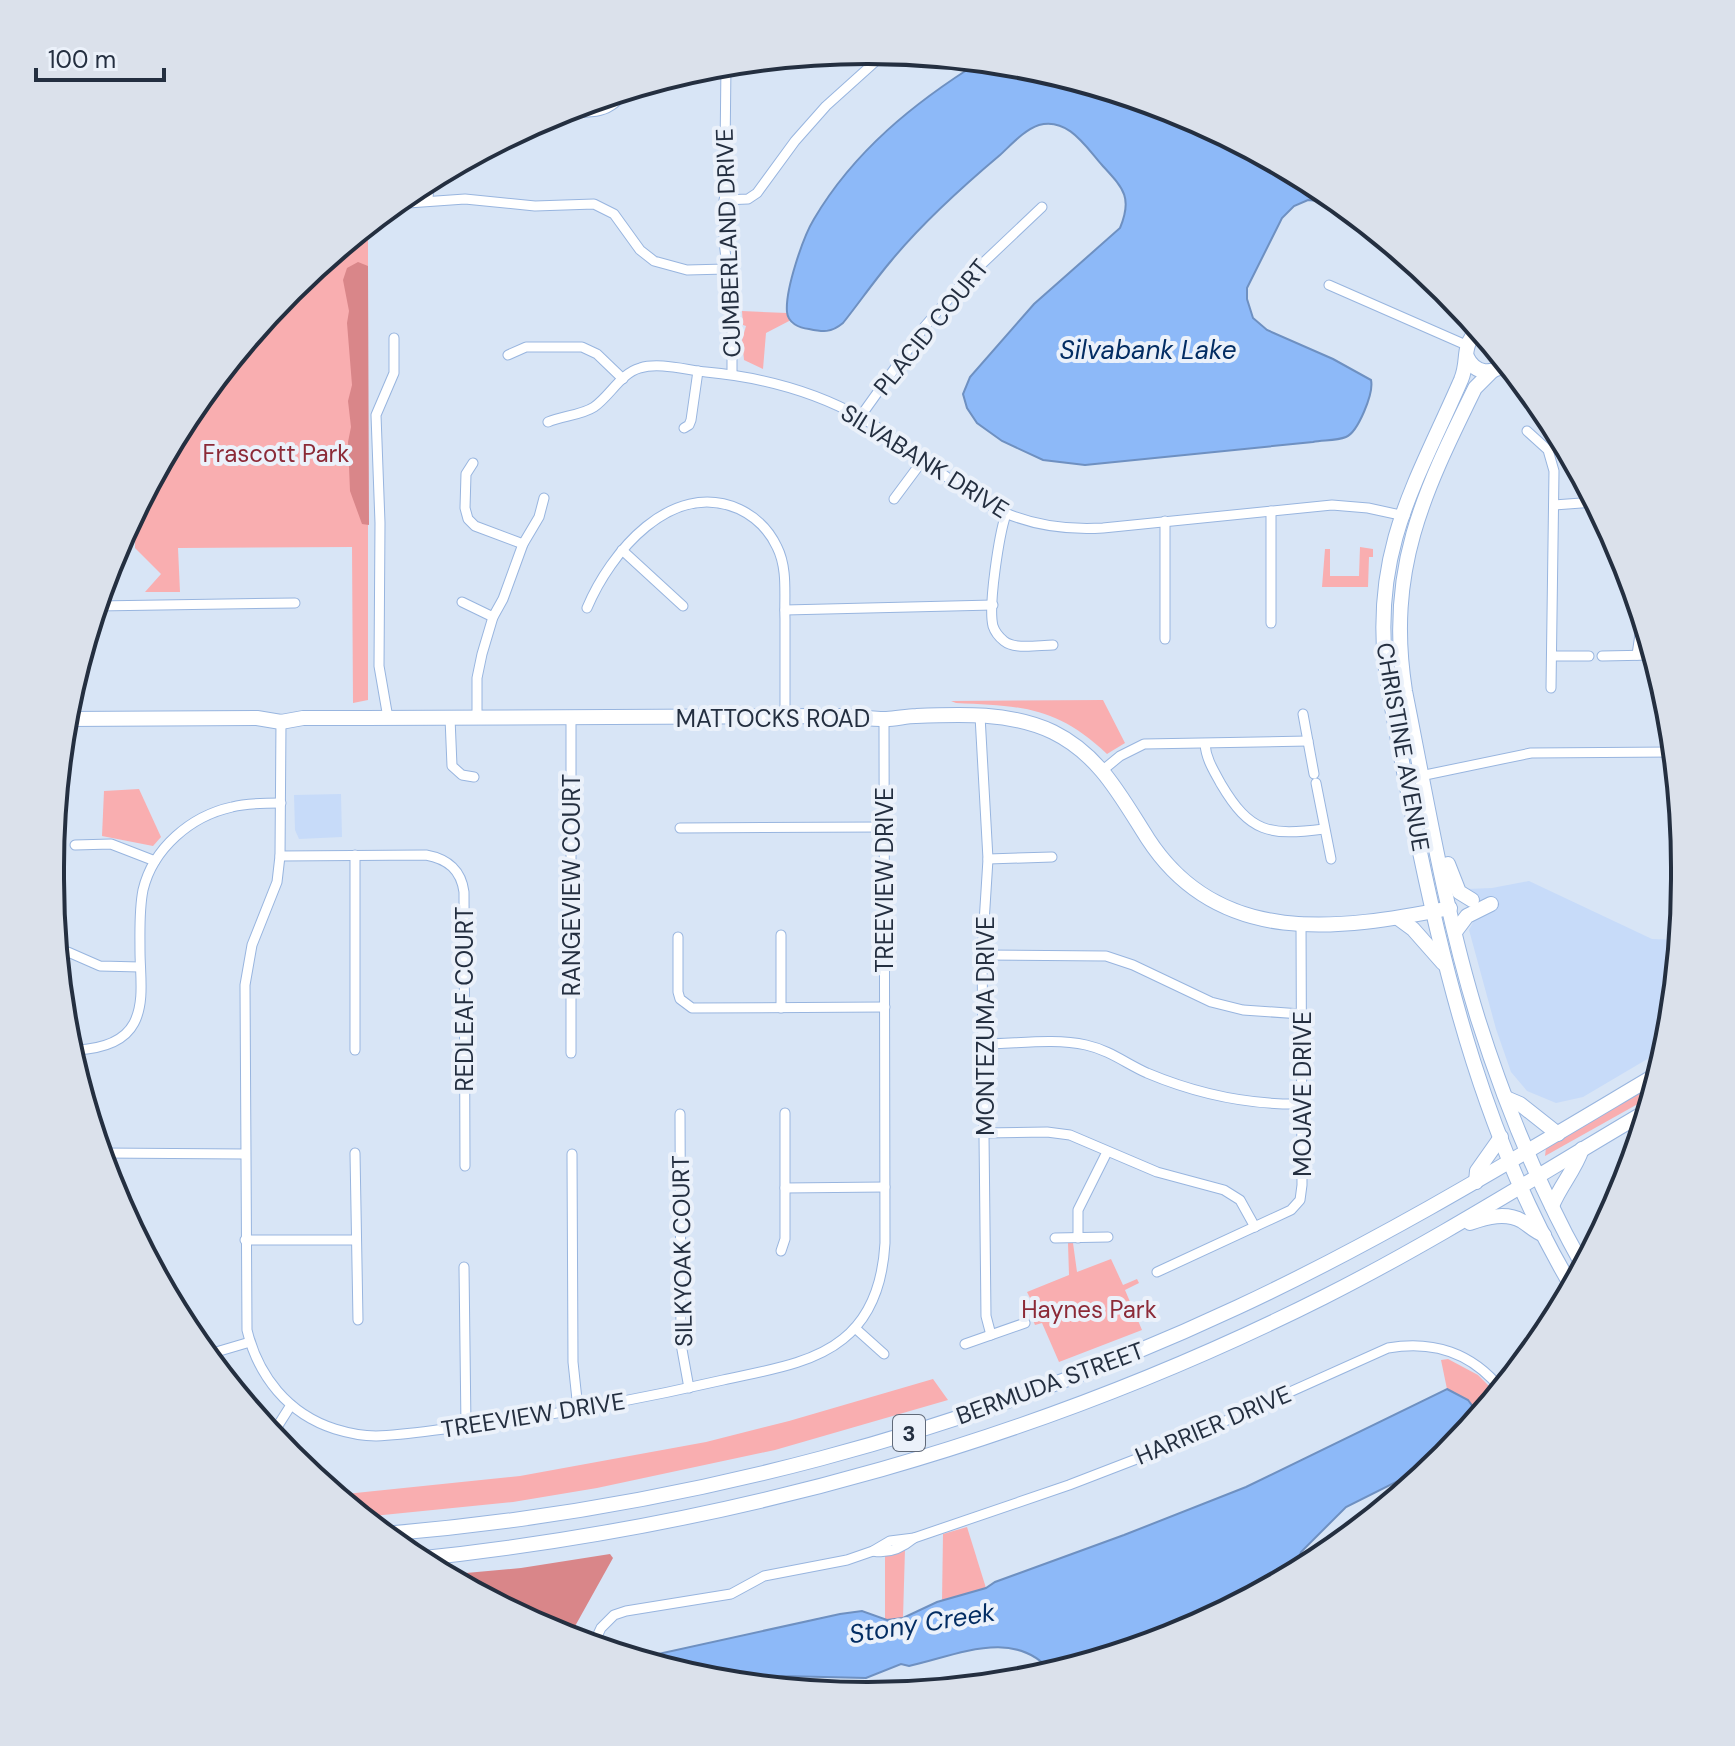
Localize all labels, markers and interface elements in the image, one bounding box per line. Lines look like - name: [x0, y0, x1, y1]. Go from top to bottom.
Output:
- scale bar: [36, 32, 164, 82]
- text: 100 m: [48, 44, 116, 75]
- street label: CUMBERLAND DRIVE: [709, 128, 747, 358]
- street label: PLACID COURT: [867, 253, 995, 401]
- water label: Silvabank Lake: [1059, 333, 1237, 367]
- street label: SILVABANK DRIVE: [835, 397, 1015, 525]
- park label: Frascott Park: [203, 438, 349, 469]
- street label: CHRISTINE AVENUE: [1369, 640, 1437, 854]
- street label: MATTOCKS ROAD: [676, 703, 870, 734]
- street label: RANGEVIEW COURT: [556, 774, 587, 996]
- street label: TREEVIEW DRIVE: [869, 787, 900, 973]
- street label: REDLEAF COURT: [449, 907, 480, 1091]
- street label: MONTEZUMA DRIVE: [970, 916, 1001, 1136]
- street label: MOJAVE DRIVE: [1287, 1011, 1318, 1177]
- street label: SILKYOAK COURT: [665, 1155, 699, 1347]
- park label: Haynes Park: [1021, 1294, 1157, 1325]
- street label: BERMUDA STREET: [952, 1335, 1148, 1431]
- street label: HARRIER DRIVE: [1130, 1378, 1296, 1472]
- street label: TREEVIEW DRIVE: [439, 1385, 627, 1445]
- road number: 3: [893, 1415, 925, 1451]
- water label: Stony Creek: [847, 1595, 998, 1651]

